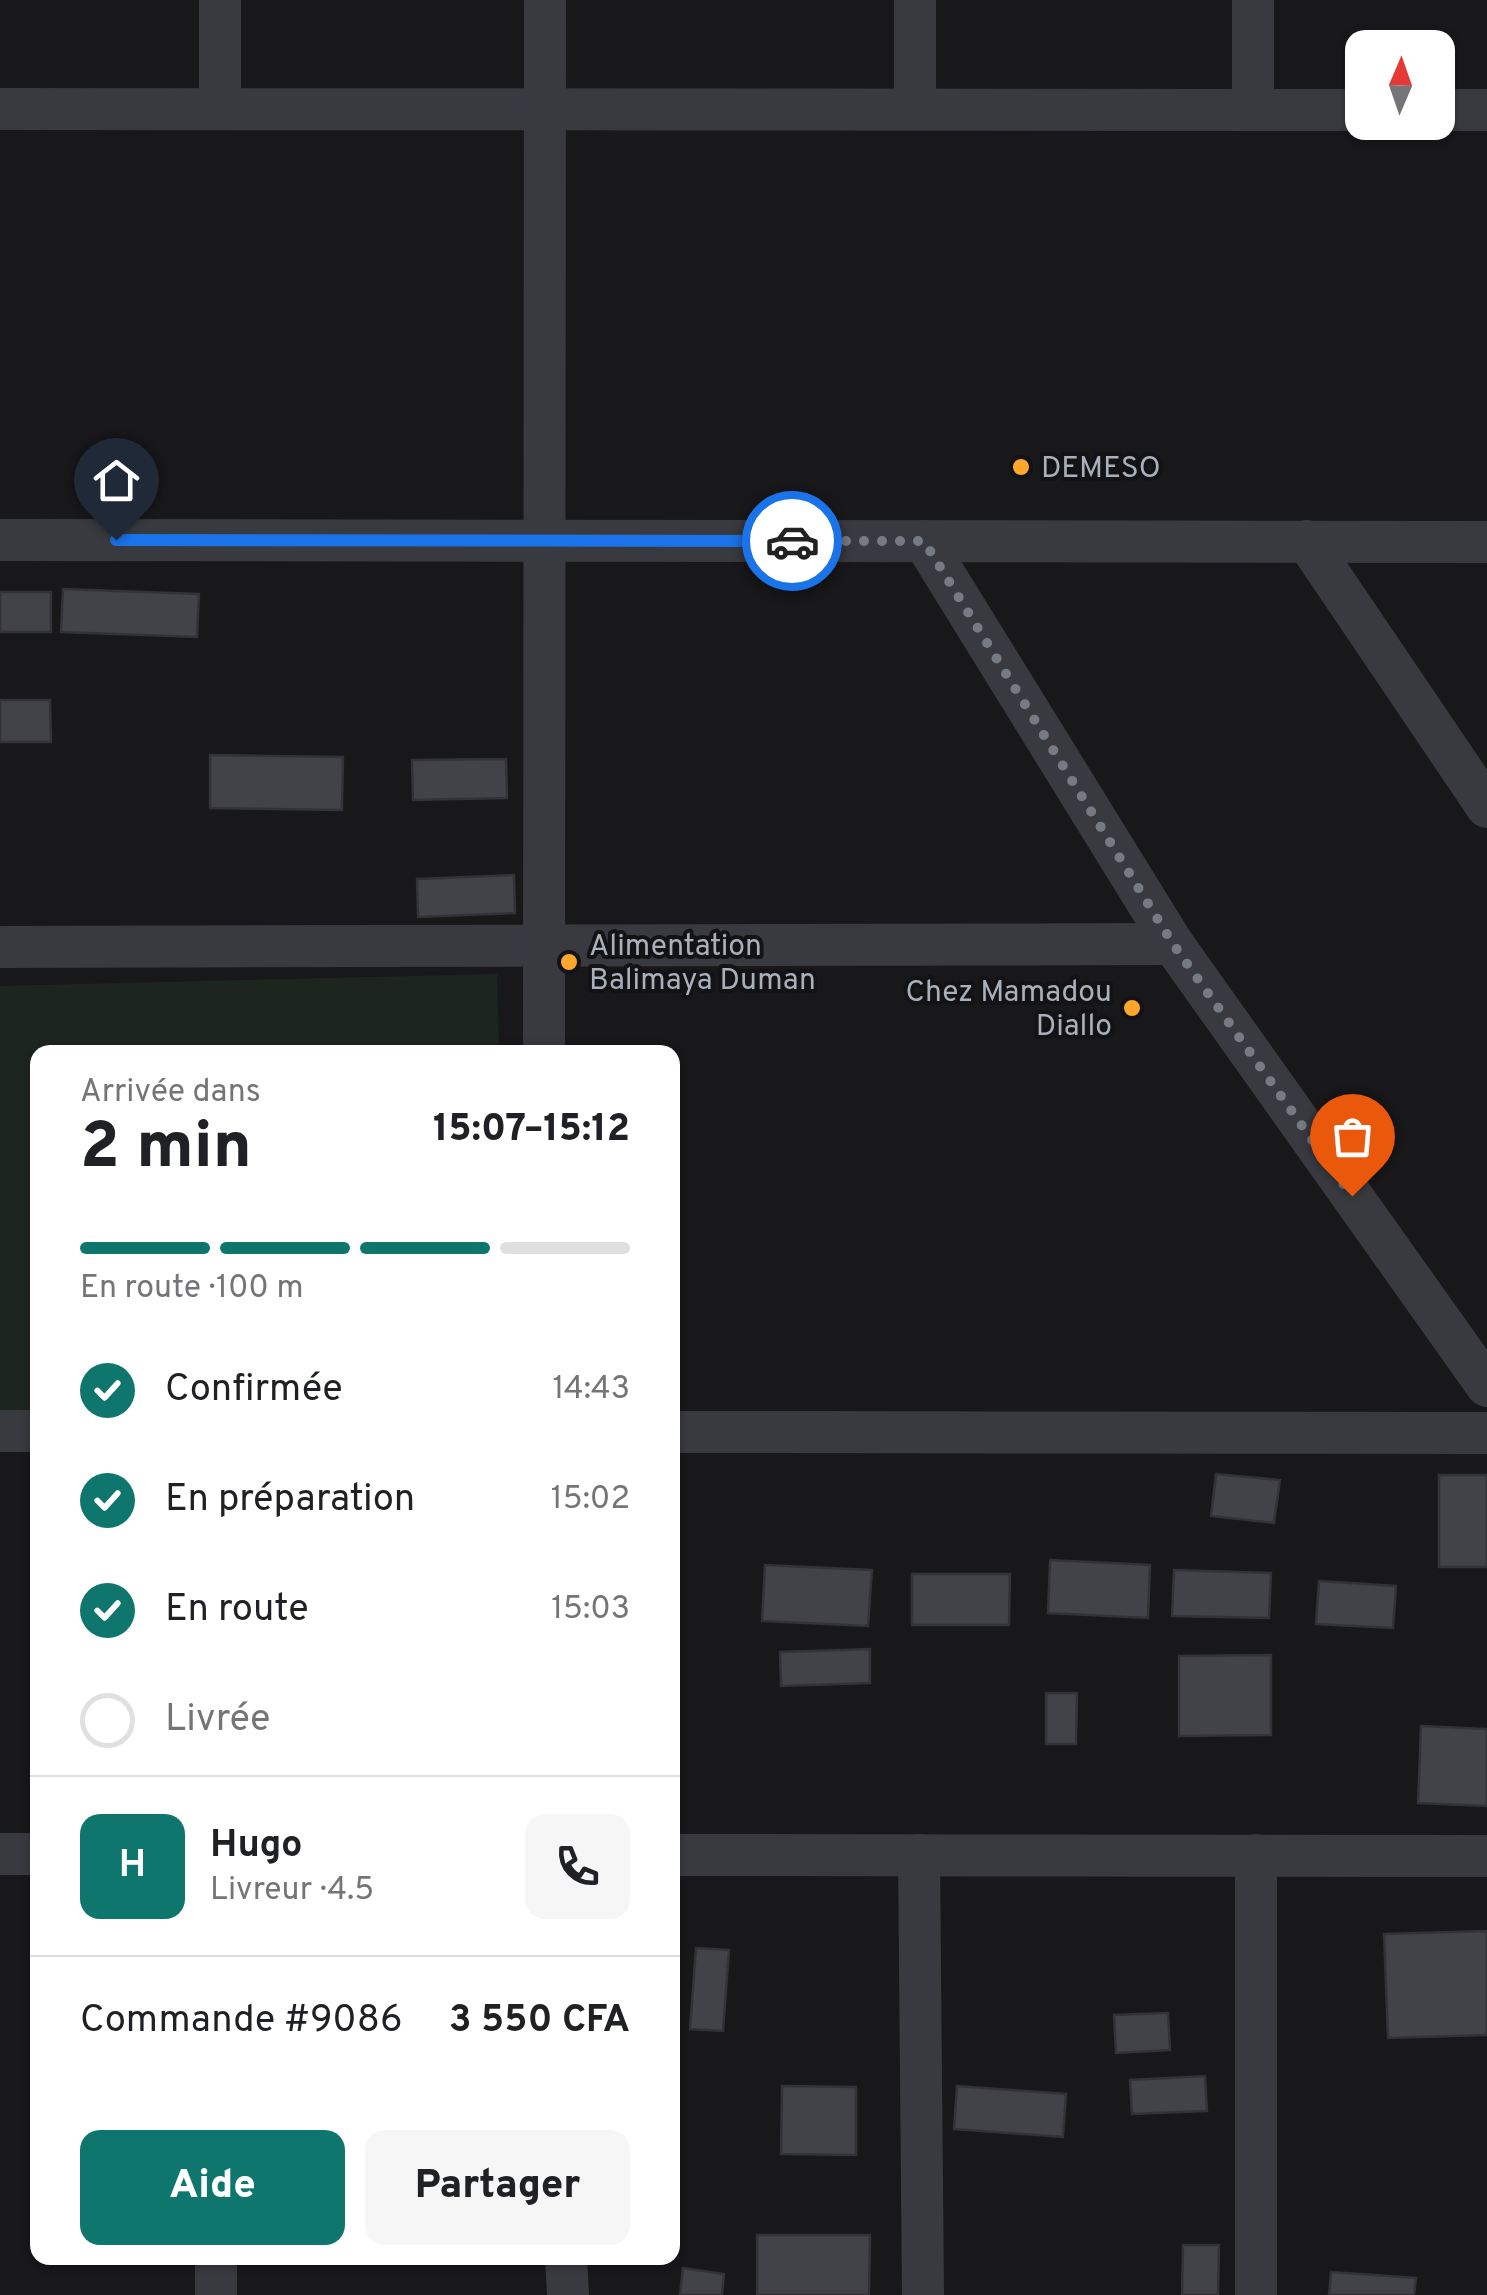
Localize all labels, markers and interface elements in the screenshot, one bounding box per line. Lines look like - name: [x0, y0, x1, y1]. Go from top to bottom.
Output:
- north arrow: [1345, 30, 1455, 140]
- map controls: [1345, 30, 1455, 140]
- pin: [74, 438, 159, 541]
- place label: DEMESO: [1041, 451, 1161, 488]
- icon: home: [89, 453, 144, 508]
- marker: DEMESO: [1010, 456, 1032, 478]
- courier: [742, 491, 842, 591]
- icon: car: [765, 514, 820, 569]
- place label: Alimentation Balimaya Duman: [589, 929, 816, 1000]
- marker: Alimentation Balimaya Duman: [558, 951, 580, 973]
- place label: Chez Mamadou Diallo: [906, 975, 1112, 1046]
- marker: Chez Mamadou Diallo: [1121, 997, 1143, 1019]
- text: Arrivée dans: [80, 1073, 261, 1113]
- pin: [1310, 1094, 1395, 1197]
- text: 15:07–15:12: [433, 1106, 630, 1155]
- text: 2 min: [80, 1109, 252, 1191]
- icon: bag: [1325, 1109, 1380, 1164]
- text: En route · 100 m: [80, 1269, 304, 1309]
- icon: check: [80, 1363, 135, 1418]
- text: Confirmée: [165, 1366, 343, 1415]
- text: 14:43: [552, 1370, 630, 1410]
- icon: check: [80, 1473, 135, 1528]
- text: En préparation: [165, 1476, 415, 1525]
- text: 15:02: [551, 1480, 630, 1520]
- icon: check: [80, 1583, 135, 1638]
- text: En route: [165, 1586, 309, 1635]
- text: 15:03: [551, 1590, 630, 1630]
- text: Livrée: [165, 1696, 270, 1745]
- button: phone: [525, 1814, 630, 1919]
- text: Hugo: [210, 1822, 303, 1871]
- text: H: [119, 1842, 146, 1891]
- text: Livreur · 4.5: [210, 1871, 374, 1911]
- text: Commande #9086: [80, 1997, 403, 2046]
- text: 3 550 CFA: [449, 1997, 630, 2046]
- button: Aide: [80, 2130, 345, 2245]
- button: Partager: [365, 2130, 630, 2245]

